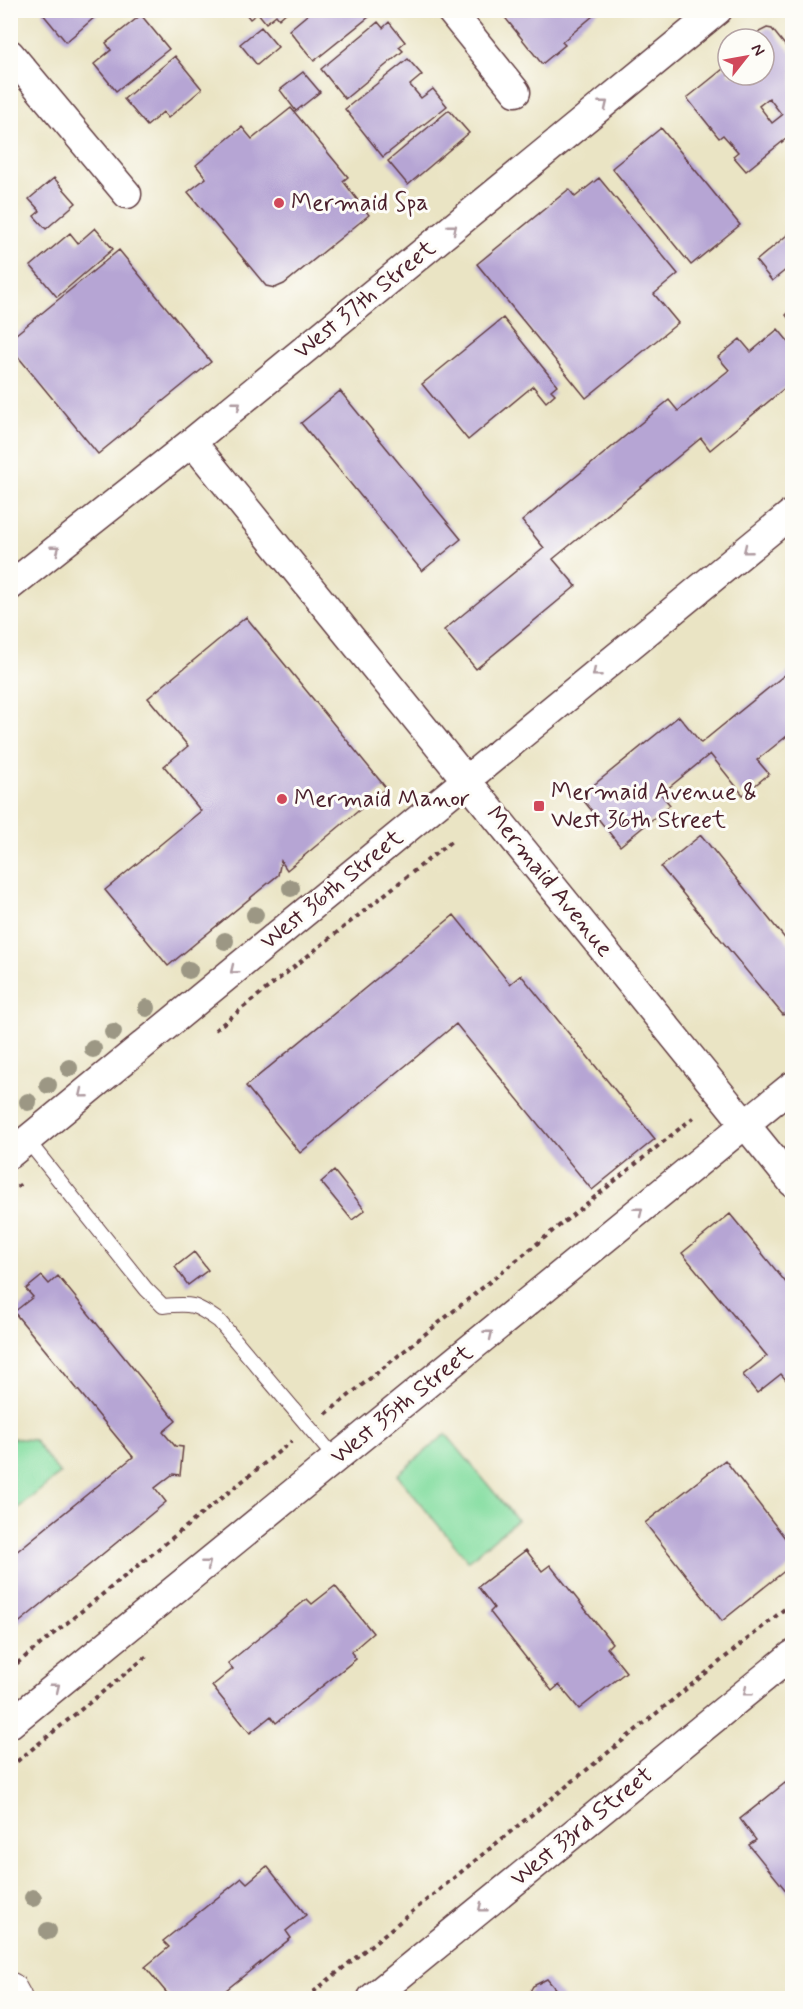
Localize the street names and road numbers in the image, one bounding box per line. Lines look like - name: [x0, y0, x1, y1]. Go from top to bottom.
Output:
- street label: West 37th Street: [288, 233, 442, 367]
- street label: Mermaid Avenue: [479, 800, 620, 964]
- street label: West 36th Street: [254, 823, 410, 957]
- street label: West 35th Street: [324, 1338, 480, 1472]
- street label: West 33rd Street: [504, 1760, 660, 1894]

